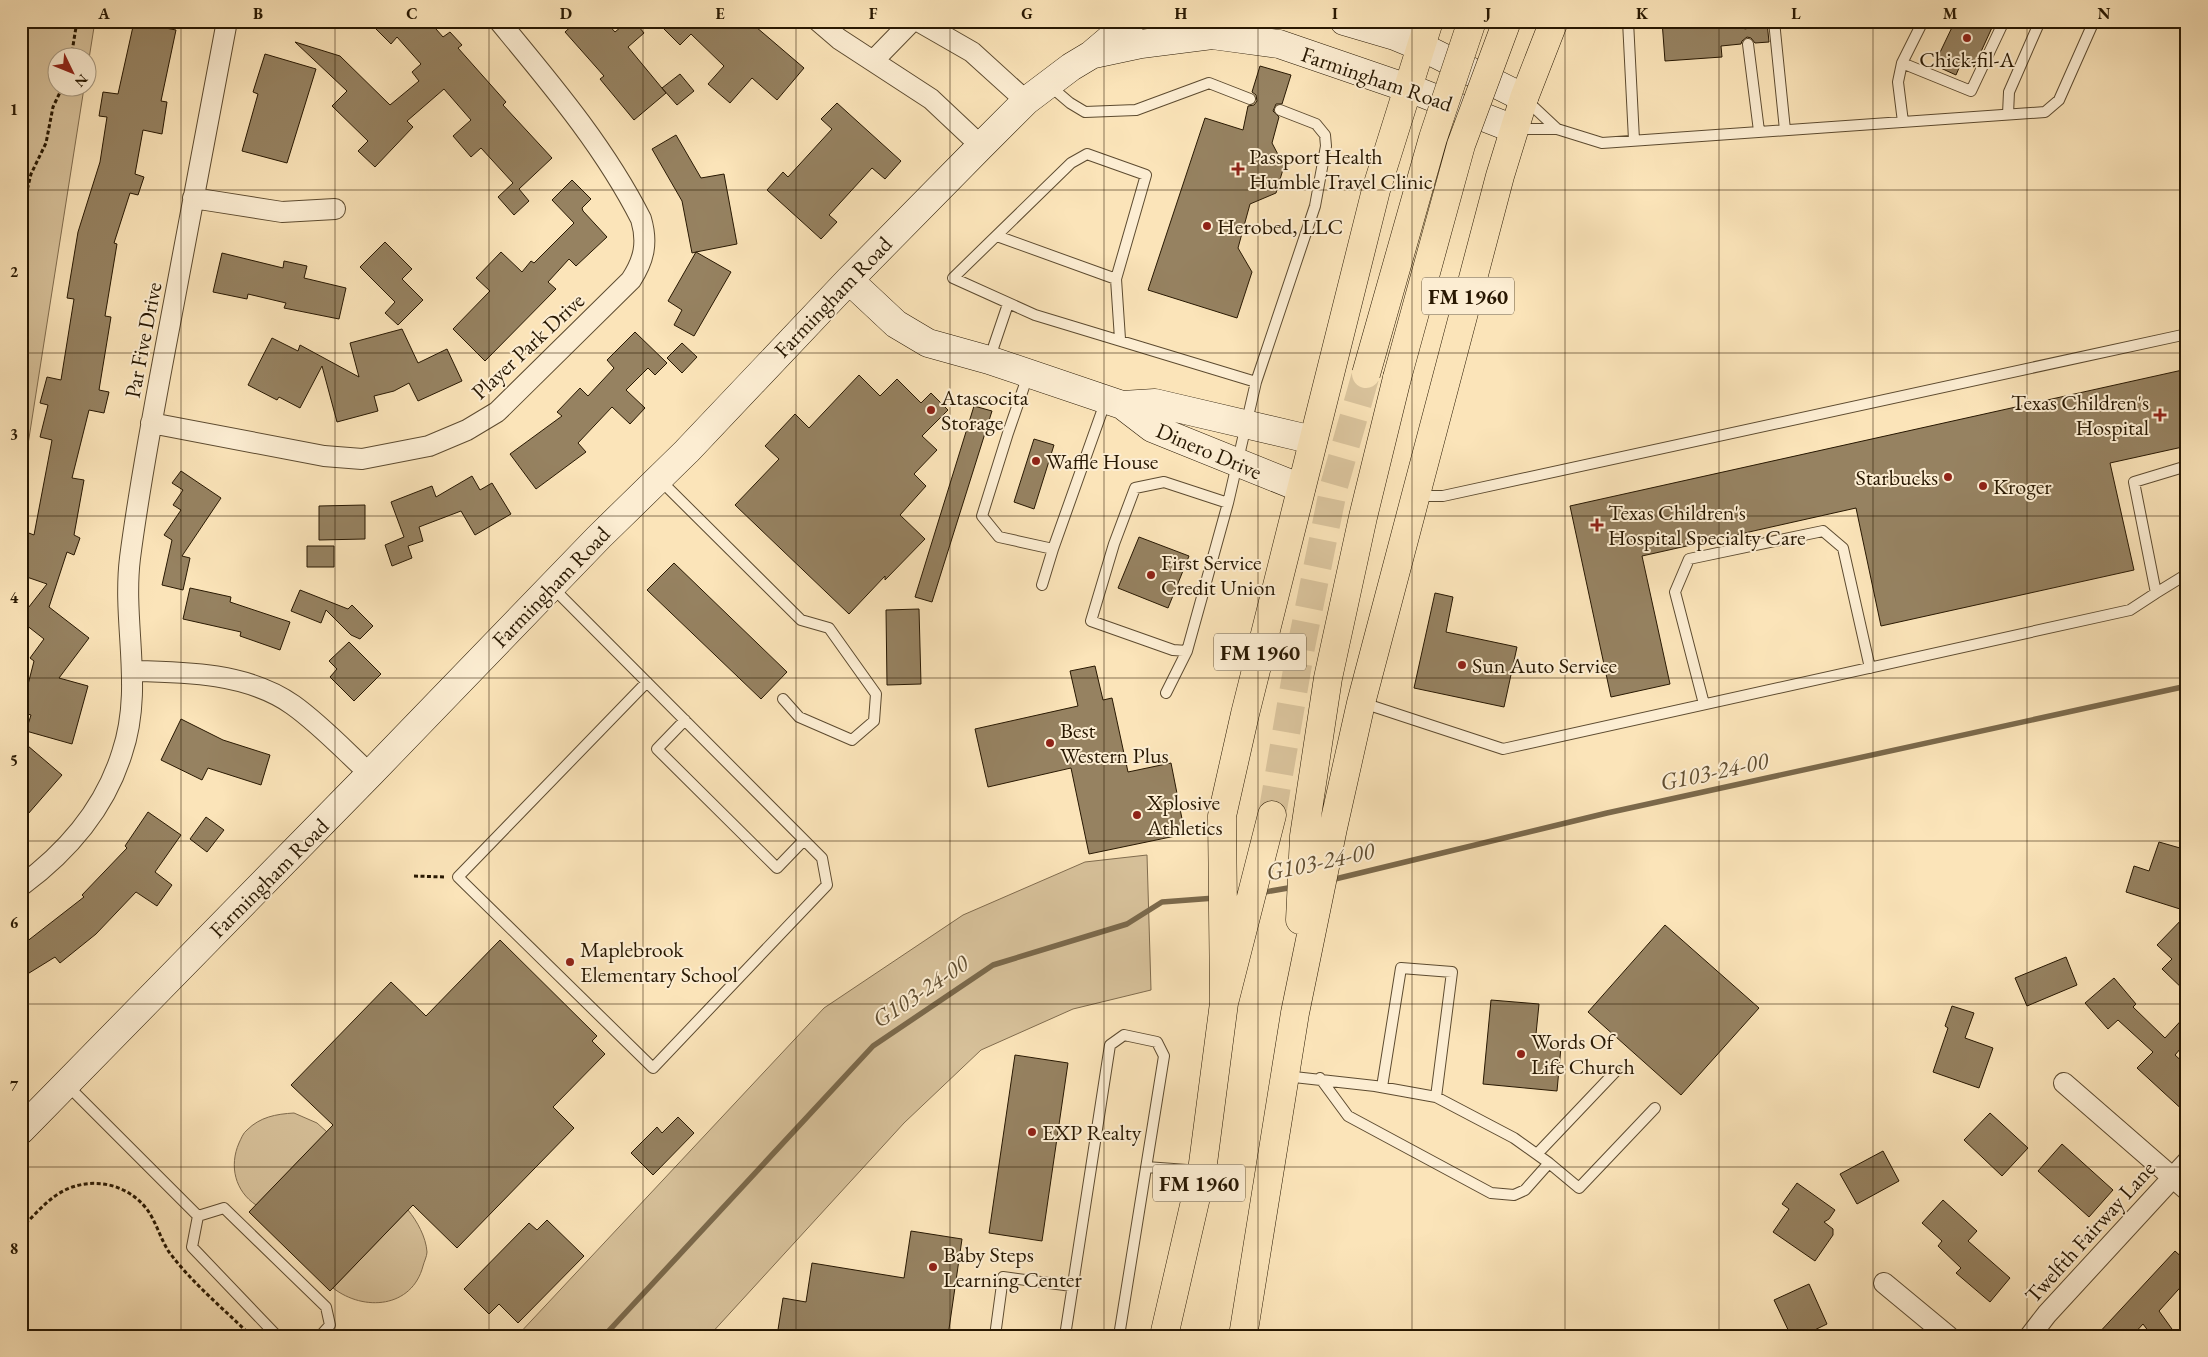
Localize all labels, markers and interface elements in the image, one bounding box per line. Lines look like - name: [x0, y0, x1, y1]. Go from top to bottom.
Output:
- text: A: [97, 3, 110, 24]
- text: B: [253, 3, 263, 24]
- text: C: [406, 3, 418, 24]
- text: D: [560, 3, 572, 24]
- text: E: [715, 3, 725, 24]
- text: F: [869, 3, 878, 24]
- text: G: [1021, 3, 1033, 24]
- text: H: [1175, 3, 1188, 24]
- text: I: [1332, 3, 1338, 24]
- text: J: [1483, 3, 1491, 24]
- text: K: [1636, 3, 1649, 24]
- text: L: [1791, 3, 1801, 24]
- text: M: [1943, 3, 1958, 24]
- text: N: [2098, 3, 2111, 24]
- marker: Chick-fil-A: [1961, 32, 1973, 44]
- street label: Farmingham Road: [1298, 40, 1457, 119]
- place label: Chick-fil-A: [1919, 45, 2016, 74]
- north arrow: [48, 48, 98, 98]
- text: N: [71, 71, 92, 92]
- text: 1: [10, 99, 18, 120]
- place label: Passport Health Humble Travel Clinic: [1249, 142, 1433, 196]
- marker: Passport Health Humble Travel Clinic: [1231, 162, 1245, 176]
- place label: Herobed, LLC: [1217, 212, 1343, 241]
- marker: Herobed, LLC: [1201, 220, 1213, 232]
- street label: Farmingham Road: [768, 229, 899, 364]
- text: 2: [10, 261, 19, 282]
- road number: FM 1960: [1422, 278, 1514, 314]
- street label: Par Five Drive: [118, 279, 169, 400]
- street label: Player Park Drive: [465, 286, 591, 406]
- place label: Atascocita Storage: [940, 383, 1029, 437]
- place label: Texas Children's Hospital: [2011, 388, 2149, 442]
- marker: Atascocita Storage: [925, 404, 937, 416]
- marker: Texas Children's Hospital: [2153, 408, 2167, 422]
- street label: Dinero Drive: [1152, 416, 1267, 486]
- text: 3: [10, 424, 18, 445]
- place label: Waffle House: [1046, 447, 1159, 476]
- marker: Waffle House: [1030, 455, 1042, 467]
- place label: Starbucks: [1855, 463, 1938, 492]
- marker: Starbucks: [1942, 471, 1954, 483]
- place label: Kroger: [1993, 472, 2052, 501]
- marker: Kroger: [1977, 480, 1989, 492]
- place label: Texas Children's Hospital Specialty Care: [1608, 498, 1806, 552]
- marker: Texas Children's Hospital Specialty Care: [1590, 518, 1604, 532]
- street label: Farmingham Road: [486, 519, 617, 654]
- place label: First Service Credit Union: [1161, 548, 1276, 602]
- marker: First Service Credit Union: [1145, 569, 1157, 581]
- text: 4: [10, 587, 19, 608]
- road number: FM 1960: [1214, 634, 1306, 670]
- place label: Sun Auto Service: [1472, 651, 1618, 680]
- marker: Sun Auto Service: [1456, 659, 1468, 671]
- place label: Best Western Plus: [1060, 716, 1169, 770]
- marker: Best Western Plus: [1044, 737, 1056, 749]
- water label: G103-24-00: [1657, 744, 1772, 798]
- text: 5: [10, 750, 18, 771]
- place label: Xplosive Athletics: [1146, 788, 1223, 842]
- marker: Xplosive Athletics: [1131, 809, 1143, 821]
- street label: Farmingham Road: [203, 811, 336, 944]
- water label: G103-24-00: [1263, 834, 1378, 888]
- text: 6: [10, 912, 19, 933]
- place label: Maplebrook Elementary School: [580, 935, 738, 989]
- water label: G103-24-00: [866, 947, 975, 1035]
- marker: Maplebrook Elementary School: [564, 956, 576, 968]
- place label: Words Of Life Church: [1531, 1027, 1635, 1081]
- marker: Words Of Life Church: [1515, 1048, 1527, 1060]
- text: 7: [10, 1075, 19, 1096]
- place label: EXP Realty: [1042, 1118, 1142, 1147]
- marker: EXP Realty: [1026, 1126, 1038, 1138]
- street label: Twelfth Fairway Lane: [2018, 1154, 2162, 1309]
- road number: FM 1960: [1153, 1164, 1245, 1202]
- text: 8: [10, 1238, 18, 1259]
- place label: Baby Steps Learning Center: [943, 1240, 1082, 1294]
- marker: Baby Steps Learning Center: [927, 1261, 939, 1273]

